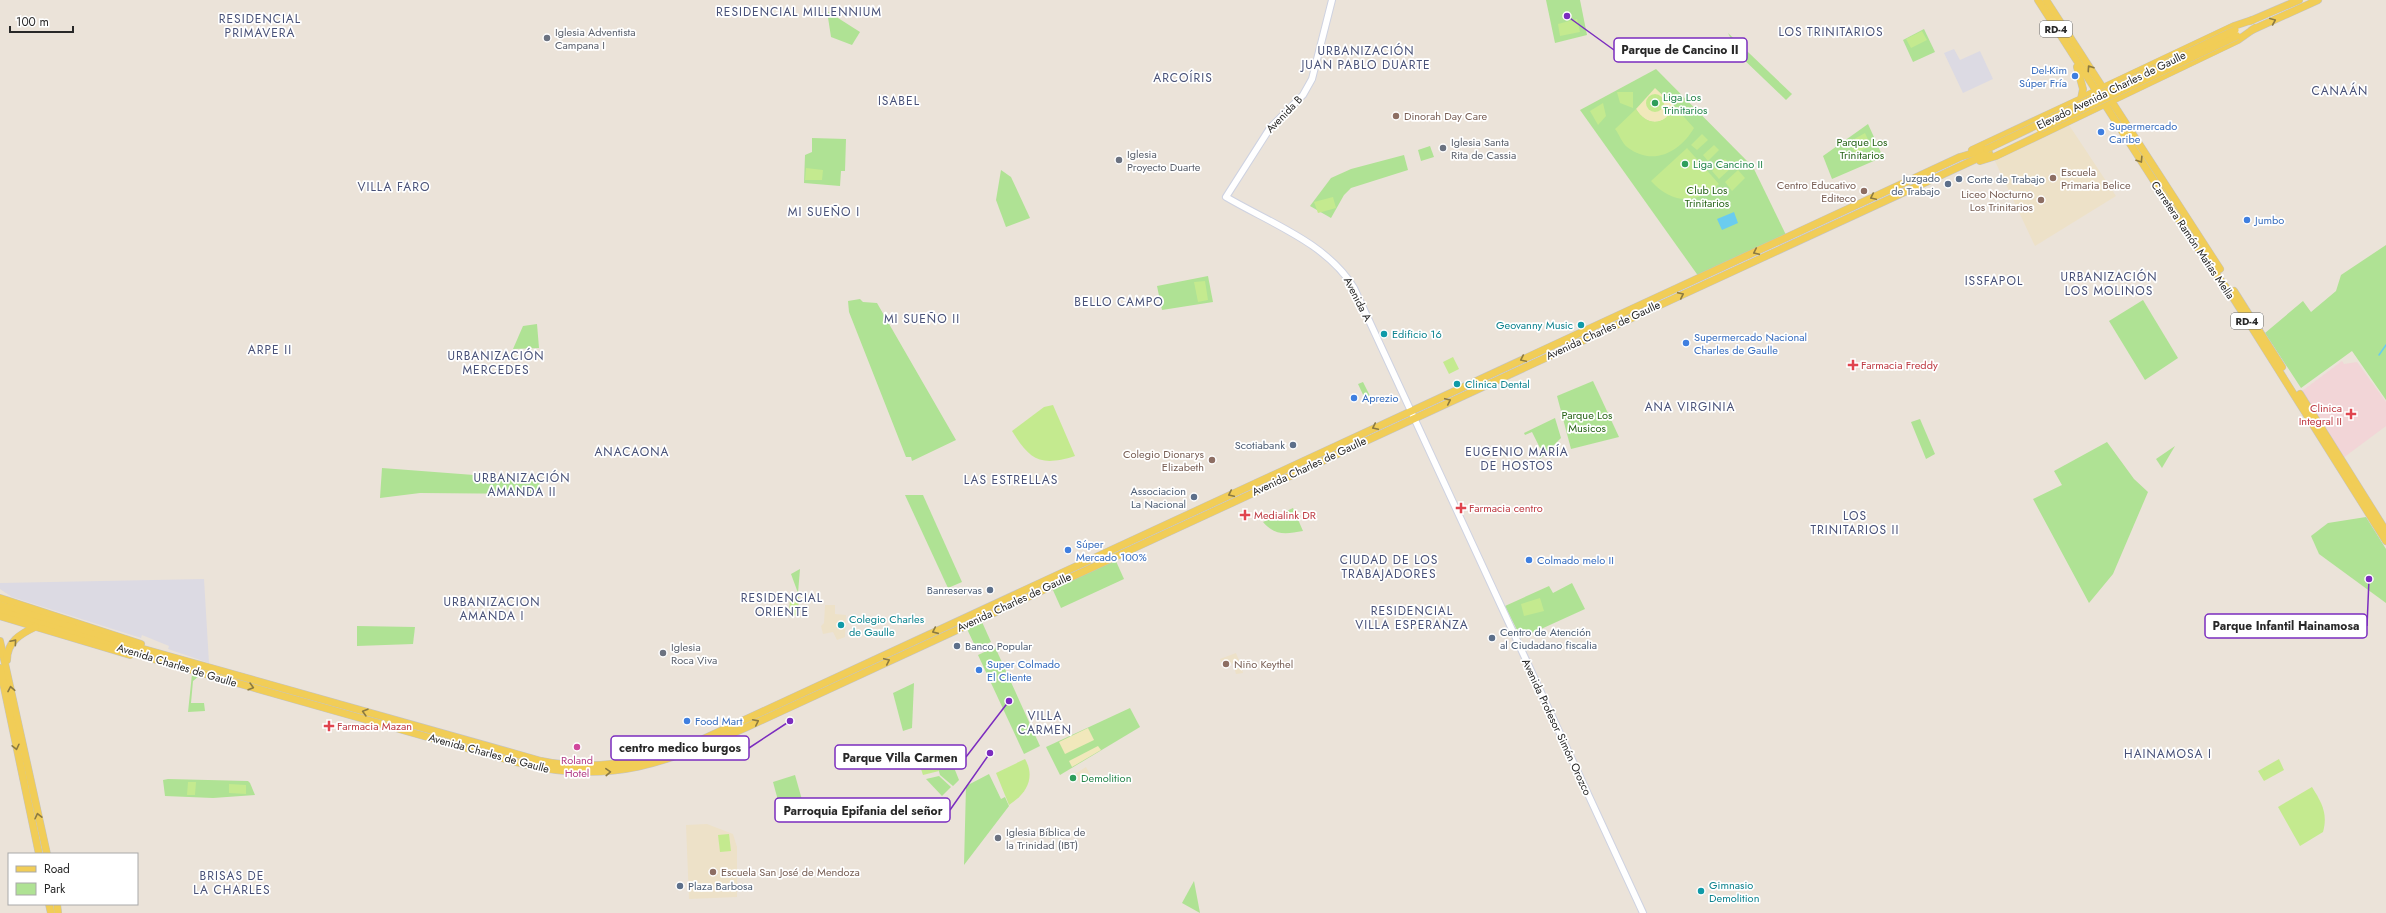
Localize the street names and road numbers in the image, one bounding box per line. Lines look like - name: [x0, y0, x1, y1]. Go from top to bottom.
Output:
- road number: RD-4: [2040, 21, 2072, 37]
- street label: Elevado Avenida Charles de Gaulle: [2034, 47, 2189, 133]
- street label: Avenida B: [1262, 92, 1306, 136]
- street label: Carretera Ramón Matías Mella: [2147, 178, 2239, 302]
- street label: Avenida A: [1340, 274, 1376, 325]
- street label: Avenida Charles de Gaulle: [1543, 296, 1663, 364]
- road number: RD-4: [2231, 313, 2263, 329]
- street label: Avenida Charles de Gaulle: [1249, 432, 1369, 500]
- street label: Avenida Charles de Gaulle: [954, 568, 1074, 636]
- street label: Avenida Charles de Gaulle: [115, 639, 239, 691]
- street label: Avenida Profesor Simón Orozco: [1518, 656, 1596, 798]
- street label: Avenida Charles de Gaulle: [427, 729, 551, 777]

